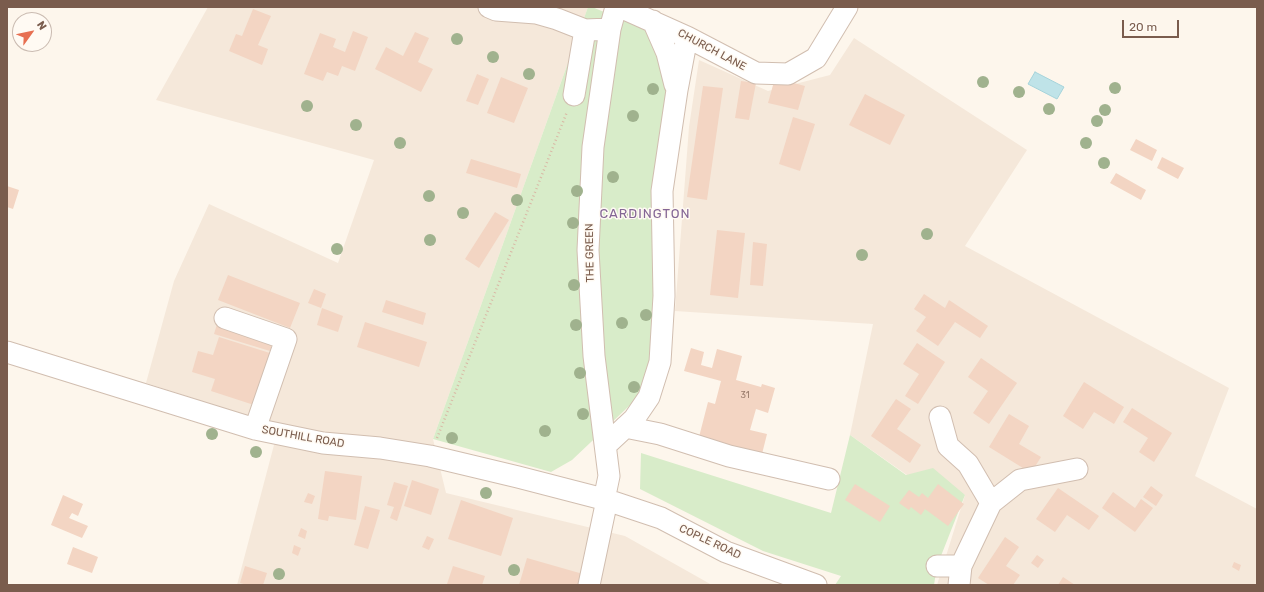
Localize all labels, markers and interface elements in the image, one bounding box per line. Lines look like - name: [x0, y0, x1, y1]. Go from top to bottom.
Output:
- north arrow: [12, 12, 52, 52]
- scale bar: [1124, 12, 1181, 38]
- text: N: [34, 19, 49, 33]
- text: 20 m: [1129, 20, 1157, 34]
- street label: CHURCH LANE: [675, 26, 749, 74]
- district label: CARDINGTON: [599, 206, 691, 222]
- street label: THE GREEN: [583, 223, 597, 283]
- house number: 31: [740, 390, 750, 400]
- street label: SOUTHILL ROAD: [261, 423, 345, 451]
- street label: COPLE ROAD: [677, 522, 743, 562]

